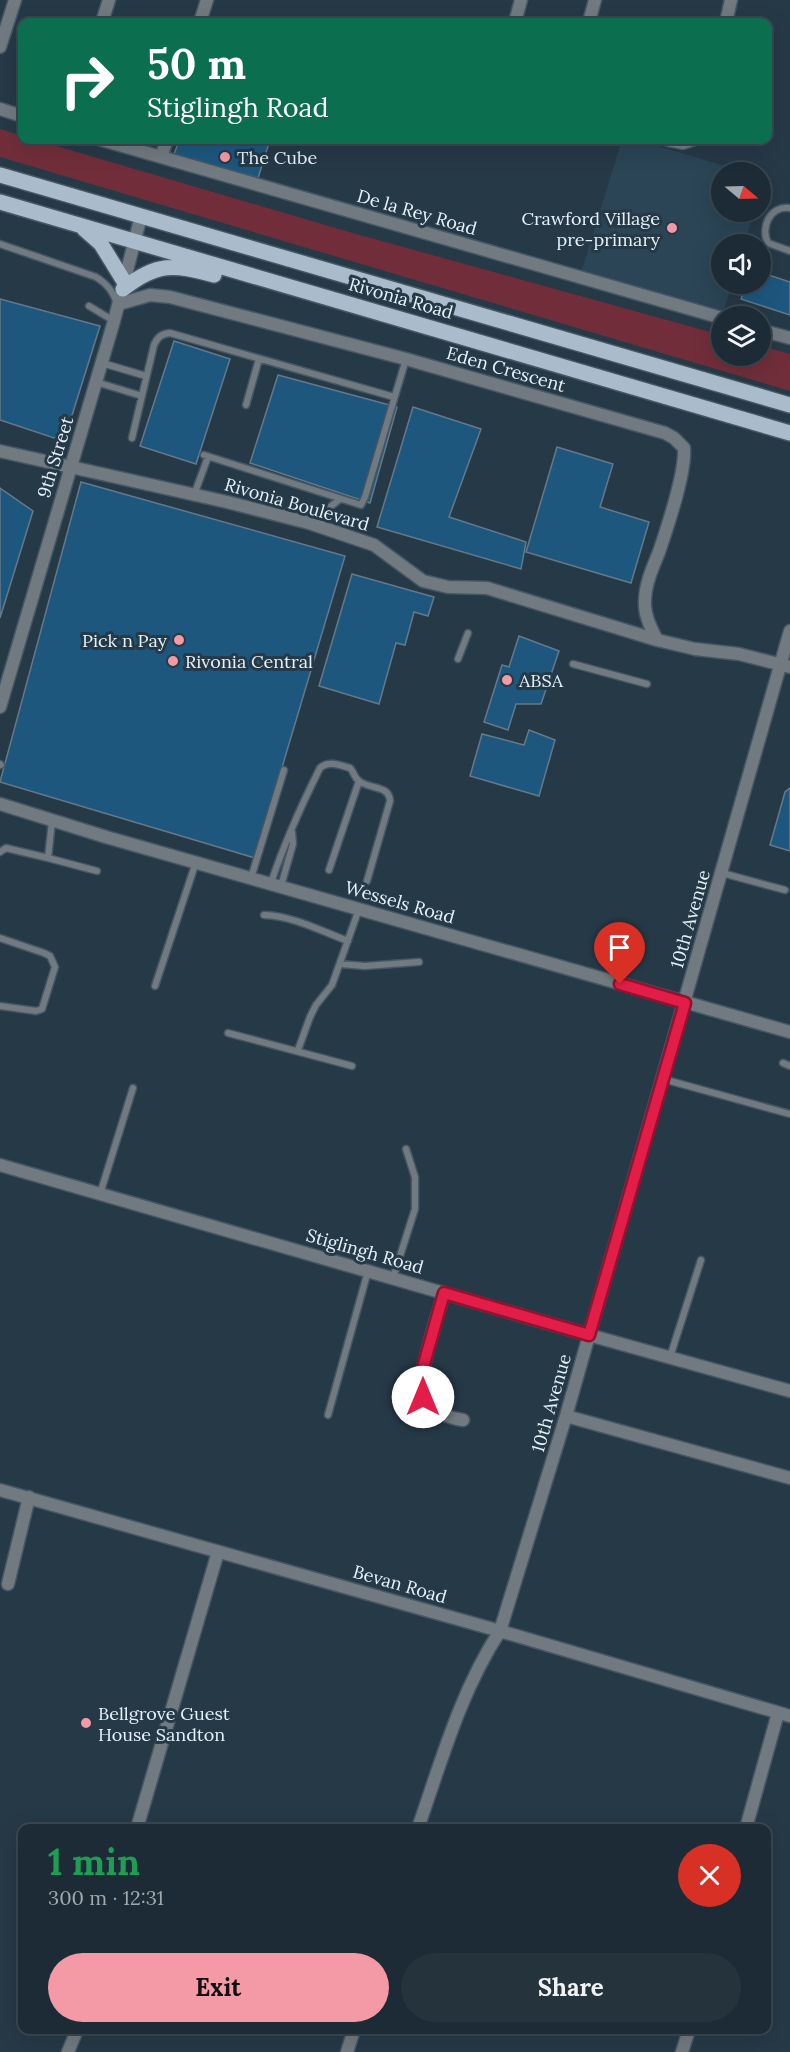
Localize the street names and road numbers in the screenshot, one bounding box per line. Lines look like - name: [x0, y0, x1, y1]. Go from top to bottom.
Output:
- street label: De la Rey Road: [354, 184, 480, 240]
- street label: Rivonia Road: [346, 272, 456, 324]
- street label: Eden Crescent: [444, 341, 568, 397]
- street label: 9th Street: [32, 413, 78, 500]
- street label: Rivonia Boulevard: [222, 472, 372, 536]
- street label: 10th Avenue: [665, 867, 715, 971]
- street label: Wessels Road: [342, 875, 458, 929]
- street label: Stiglingh Road: [304, 1223, 427, 1279]
- street label: 10th Avenue: [526, 1351, 576, 1455]
- street label: Bevan Road: [350, 1560, 450, 1608]

